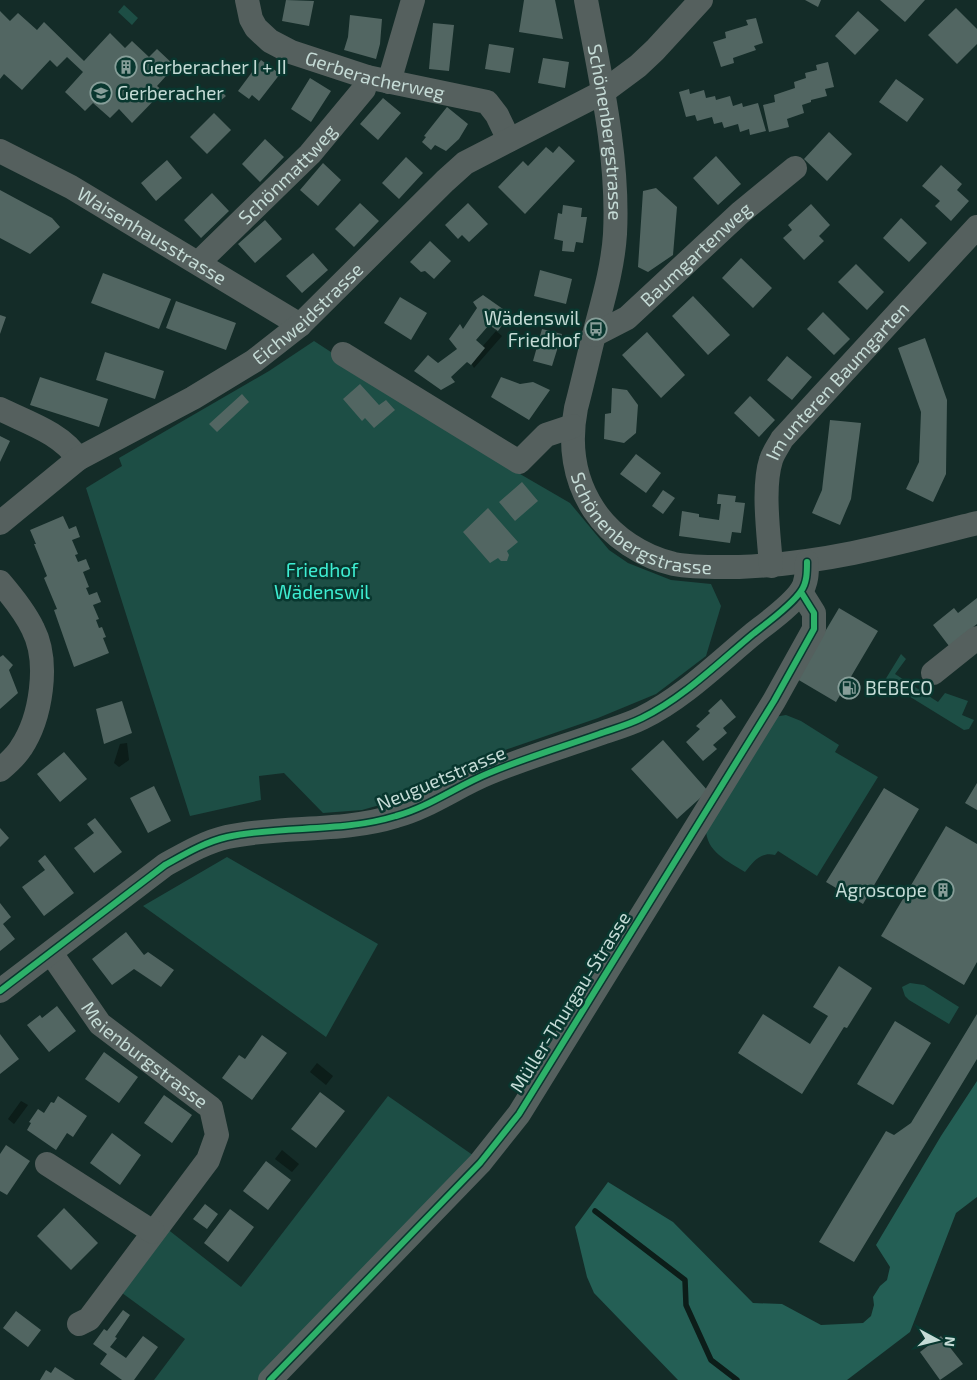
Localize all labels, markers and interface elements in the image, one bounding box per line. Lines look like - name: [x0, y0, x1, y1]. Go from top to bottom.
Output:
- street label: Schönenbergstrasse: [584, 42, 628, 221]
- street label: Gerberacherweg: [303, 46, 447, 104]
- building icon: Gerberacher I + II: [114, 55, 138, 79]
- place label: Gerberacher I + II: [142, 55, 287, 78]
- school or university icon: Gerberacher: [89, 81, 113, 105]
- place label: Gerberacher: [117, 81, 224, 104]
- street label: Schönmattweg: [233, 119, 341, 229]
- street label: Waisenhausstrasse: [73, 181, 231, 289]
- street label: Baumgartenweg: [635, 196, 756, 311]
- street label: Eichweidstrasse: [247, 257, 367, 369]
- street label: Im unteren Baumgarten: [760, 297, 913, 463]
- place label: Wädenswil Friedhof: [484, 306, 581, 351]
- bus stop icon: Wädenswil Friedhof: [584, 317, 608, 341]
- street label: Schönenbergstrasse: [567, 469, 712, 578]
- park label: Friedhof Wädenswil: [274, 558, 370, 603]
- fuel station icon: BEBECO: [837, 676, 861, 700]
- place label: BEBECO: [865, 676, 933, 699]
- street label: Neuguetstrasse: [373, 740, 509, 815]
- place label: Agroscope: [836, 878, 927, 901]
- building icon: Agroscope: [931, 878, 955, 902]
- street label: Müller-Thurgau-Strasse: [504, 907, 635, 1096]
- street label: Meienburgstrasse: [77, 997, 213, 1113]
- north arrow: [912, 1315, 962, 1365]
- text: N: [941, 1336, 959, 1348]

